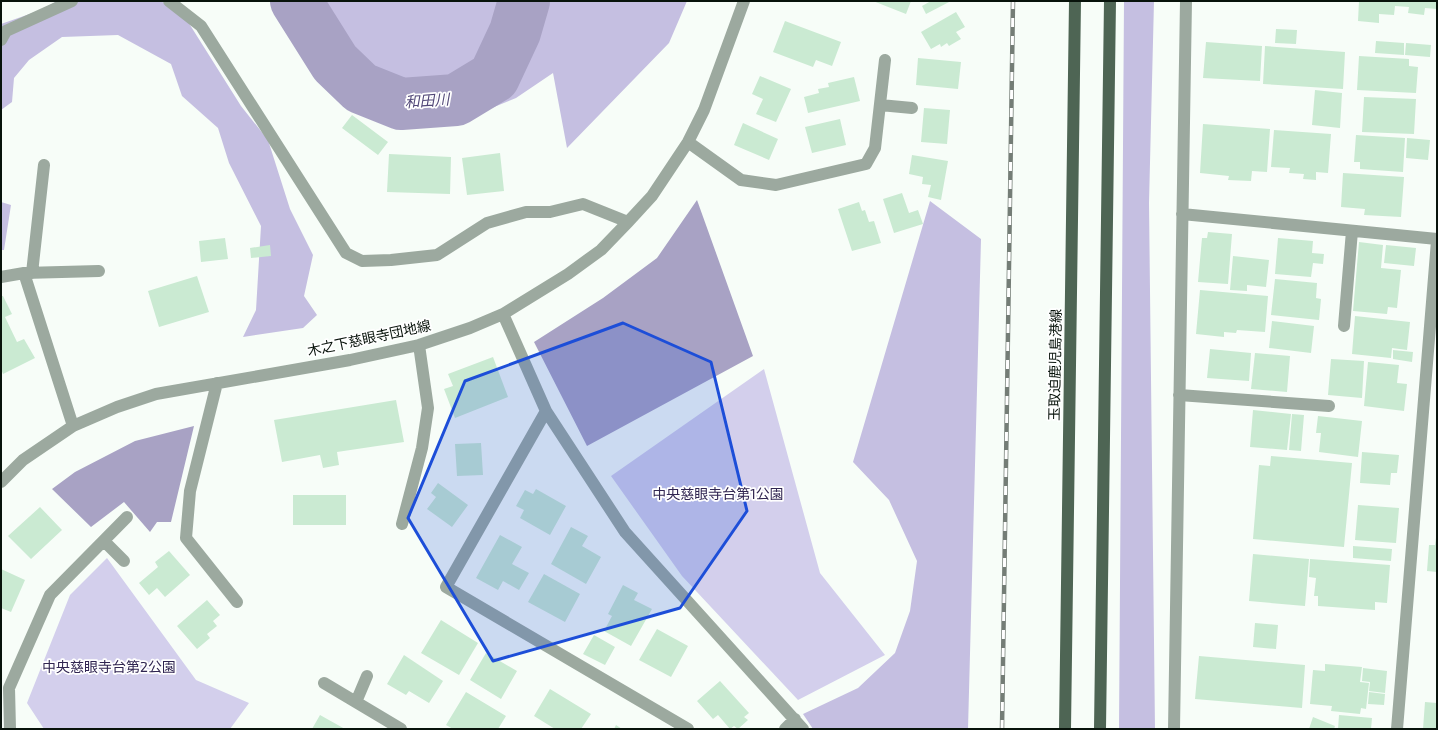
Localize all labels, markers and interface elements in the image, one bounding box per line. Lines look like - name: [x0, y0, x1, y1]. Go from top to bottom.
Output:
- water label: 和田川: [404, 89, 452, 111]
- street label: 玉取迫鹿児島港線: [1045, 309, 1064, 421]
- street label: 木之下慈眼寺団地線: [306, 316, 432, 359]
- park label: 中央慈眼寺台第1公園: [652, 485, 784, 502]
- park label: 中央慈眼寺台第2公園: [42, 658, 176, 675]

